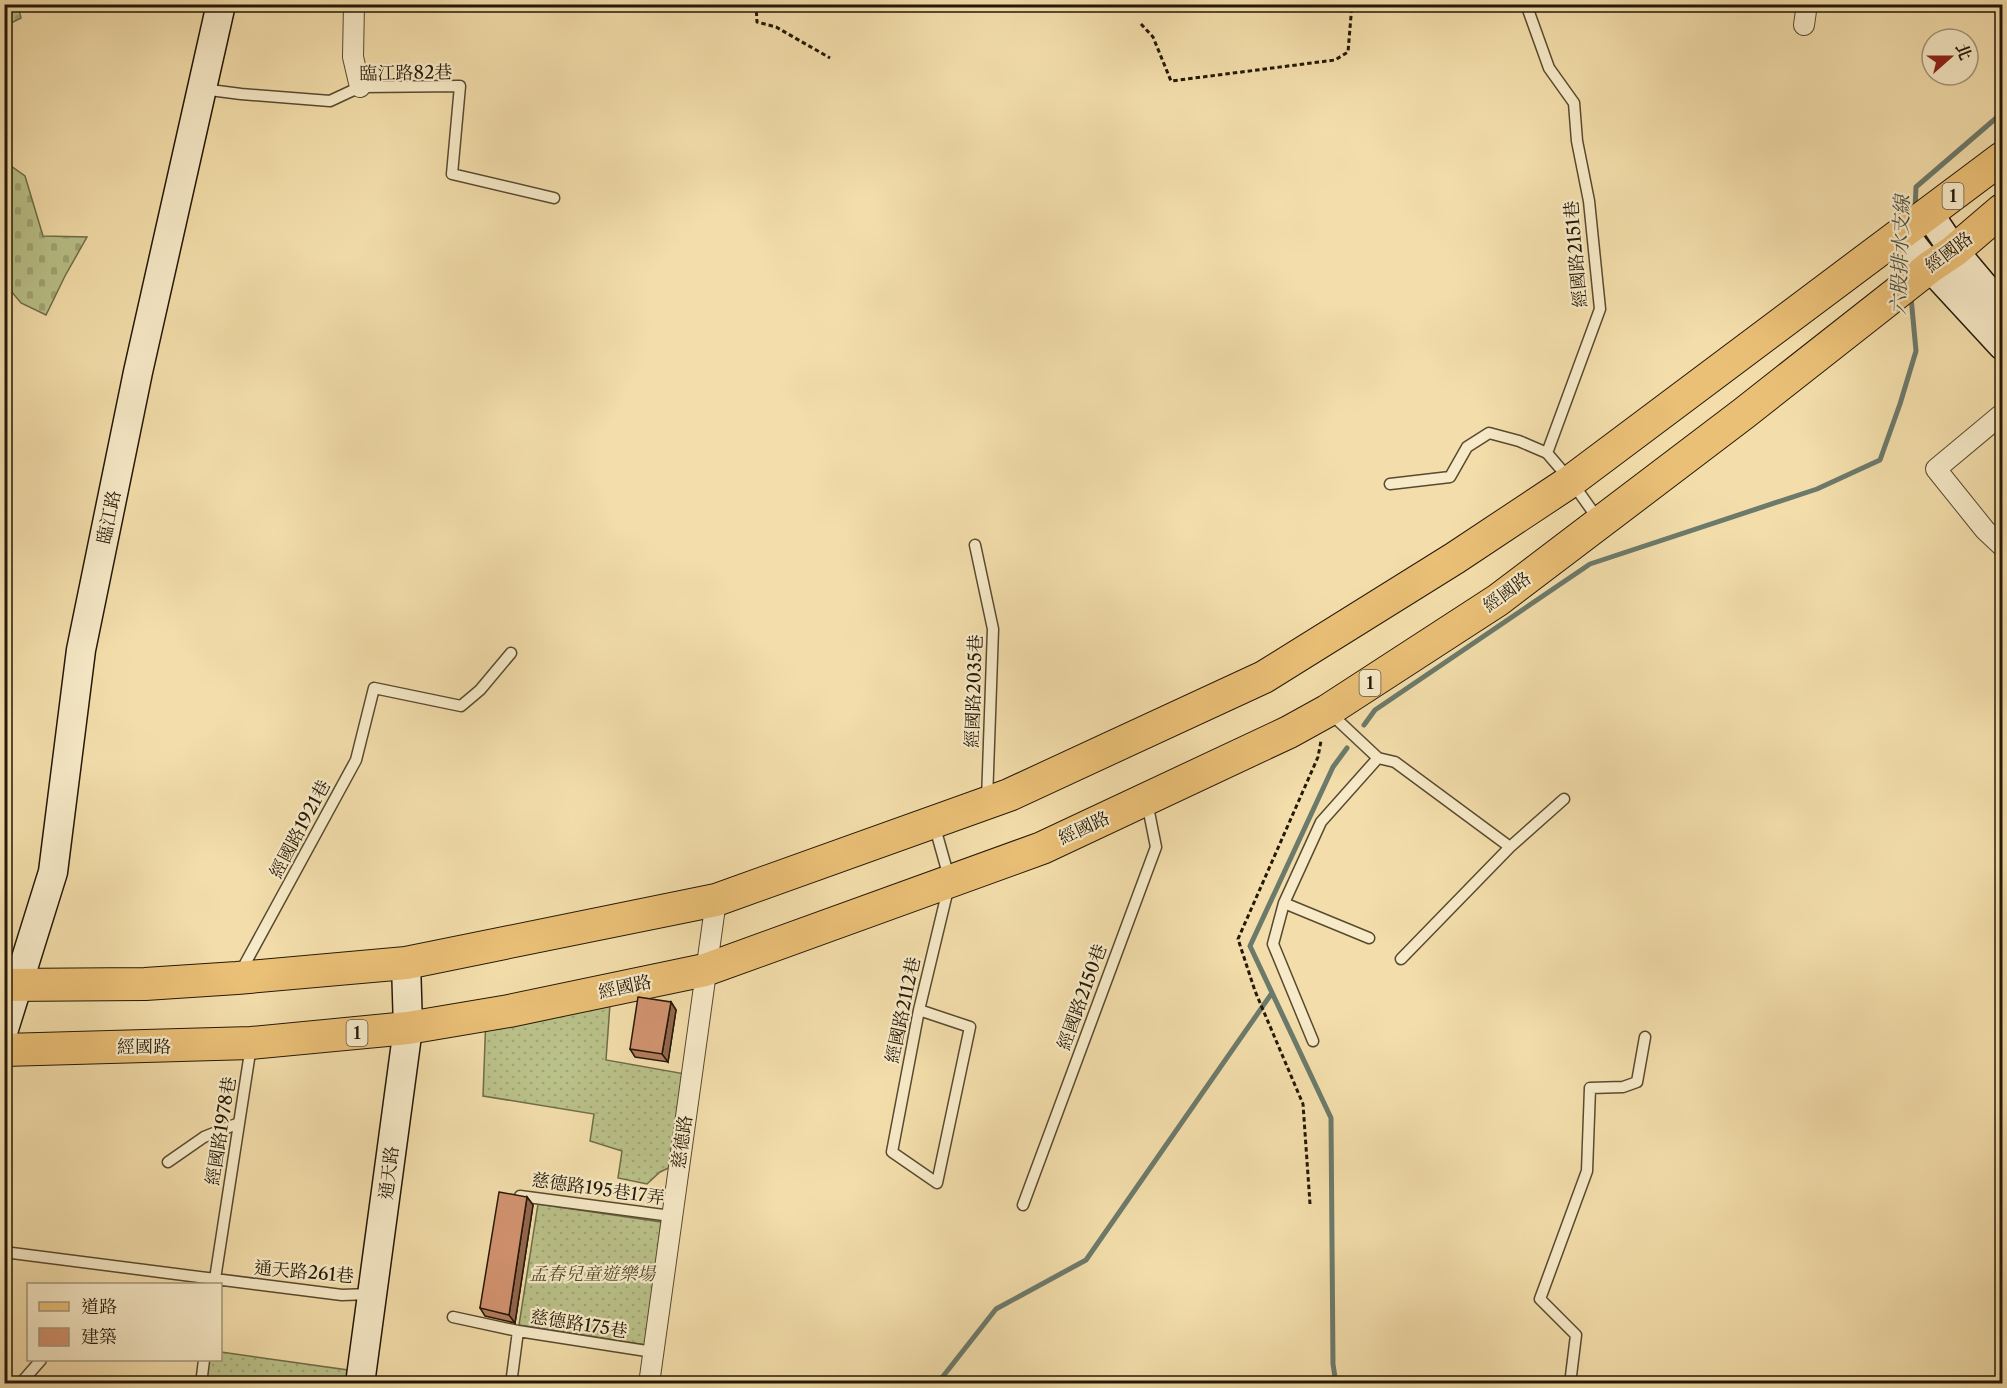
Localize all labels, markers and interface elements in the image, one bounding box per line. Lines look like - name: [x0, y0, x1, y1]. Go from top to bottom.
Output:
- north arrow: [1920, 27, 1980, 87]
- text: 北: [1952, 41, 1976, 63]
- street label: 臨江路82巷: [359, 61, 453, 85]
- road number: 1: [1942, 183, 1964, 209]
- water label: 六股排水支線: [1886, 193, 1914, 315]
- street label: 經國路2151巷: [1560, 200, 1592, 308]
- street label: 經國路: [1921, 227, 1977, 277]
- street label: 臨江路: [93, 488, 125, 546]
- street label: 經國路: [1479, 567, 1535, 617]
- street label: 經國路2035巷: [961, 634, 987, 748]
- road number: 1: [1360, 670, 1380, 696]
- street label: 經國路1921巷: [265, 776, 335, 882]
- street label: 經國路: [1055, 807, 1113, 849]
- street label: 經國路2150巷: [1053, 941, 1111, 1053]
- street label: 經國路2112巷: [881, 955, 925, 1065]
- street label: 經國路: [596, 971, 654, 1003]
- road number: 1: [346, 1020, 368, 1046]
- street label: 經國路: [117, 1036, 171, 1058]
- street label: 經國路1978巷: [202, 1075, 240, 1187]
- street label: 慈德路: [667, 1114, 697, 1170]
- street label: 通天路: [375, 1145, 403, 1201]
- street label: 慈德路195巷17弄: [530, 1169, 666, 1209]
- street label: 通天路261巷: [253, 1257, 355, 1287]
- park label: 孟春兒童遊樂場: [529, 1263, 657, 1285]
- legend: [27, 1283, 222, 1361]
- text: 道路: [81, 1296, 117, 1318]
- street label: 慈德路175巷: [529, 1305, 629, 1343]
- text: 建築: [81, 1326, 117, 1348]

